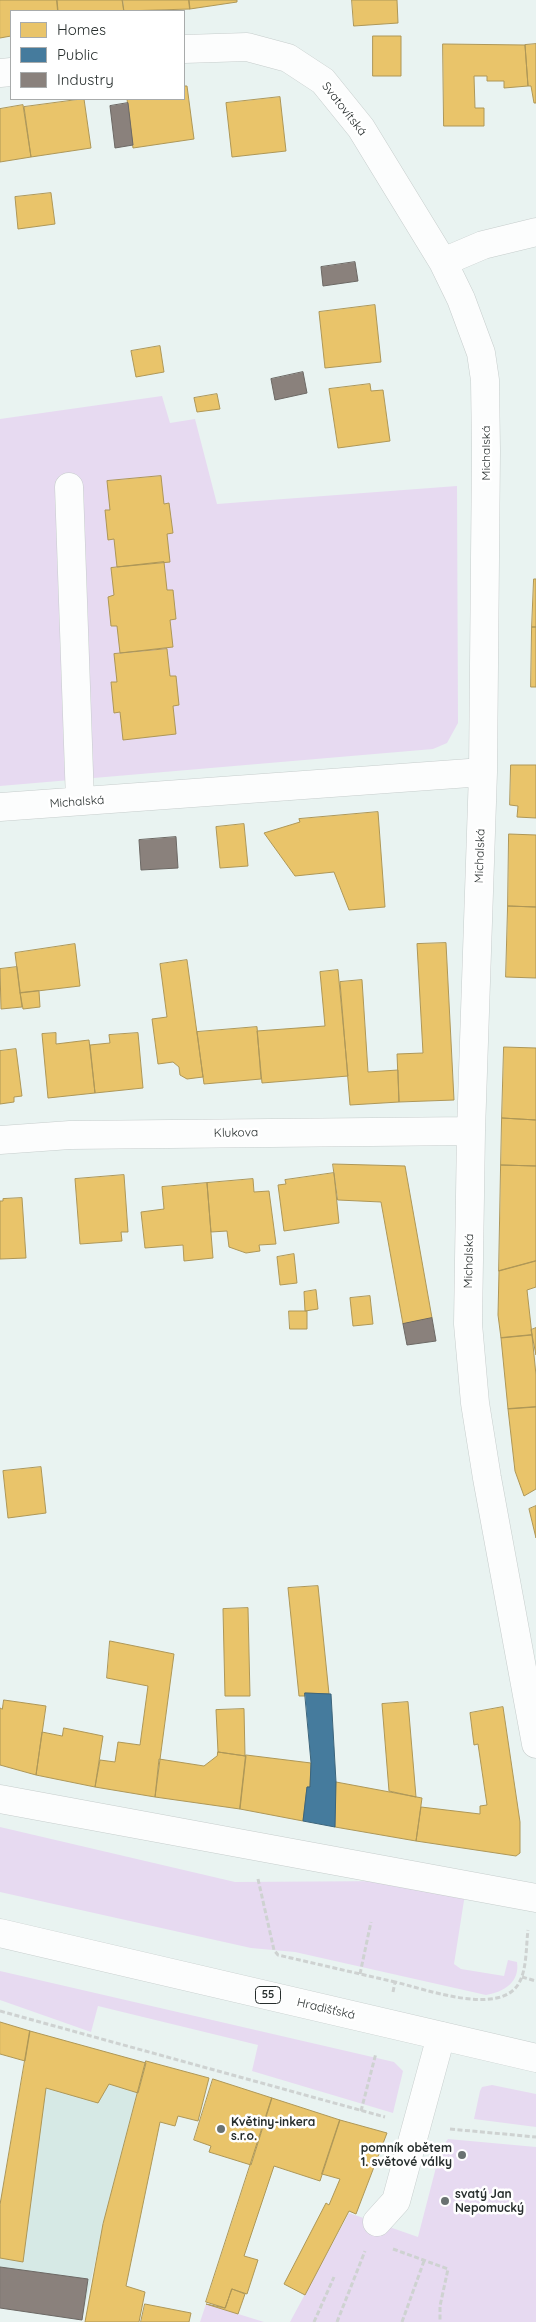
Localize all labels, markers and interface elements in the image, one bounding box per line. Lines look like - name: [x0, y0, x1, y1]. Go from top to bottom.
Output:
- legend: [10, 10, 185, 100]
- text: Homes: [57, 20, 106, 39]
- text: Public: [57, 45, 98, 64]
- text: Industry: [57, 70, 114, 89]
- street label: Svatovítská: [319, 79, 369, 139]
- street label: Michalská: [479, 426, 493, 480]
- street label: Michalská: [49, 793, 105, 811]
- street label: Michalská: [472, 828, 488, 884]
- street label: Klukova: [214, 1125, 258, 1141]
- street label: Michalská: [461, 1233, 477, 1289]
- road number: 55: [256, 1986, 280, 2004]
- street label: Hradišťská: [296, 1995, 356, 2023]
- place label: Květiny-inkera s.r.o.: [231, 2115, 315, 2143]
- marker: Květiny-inkera s.r.o.: [215, 2123, 227, 2135]
- place label: pomník obětem 1. světové války: [361, 2141, 452, 2169]
- marker: pomník obětem 1. světové války: [456, 2149, 468, 2161]
- place label: svatý Jan Nepomucký: [455, 2187, 524, 2215]
- marker: svatý Jan Nepomucký: [439, 2195, 451, 2207]

